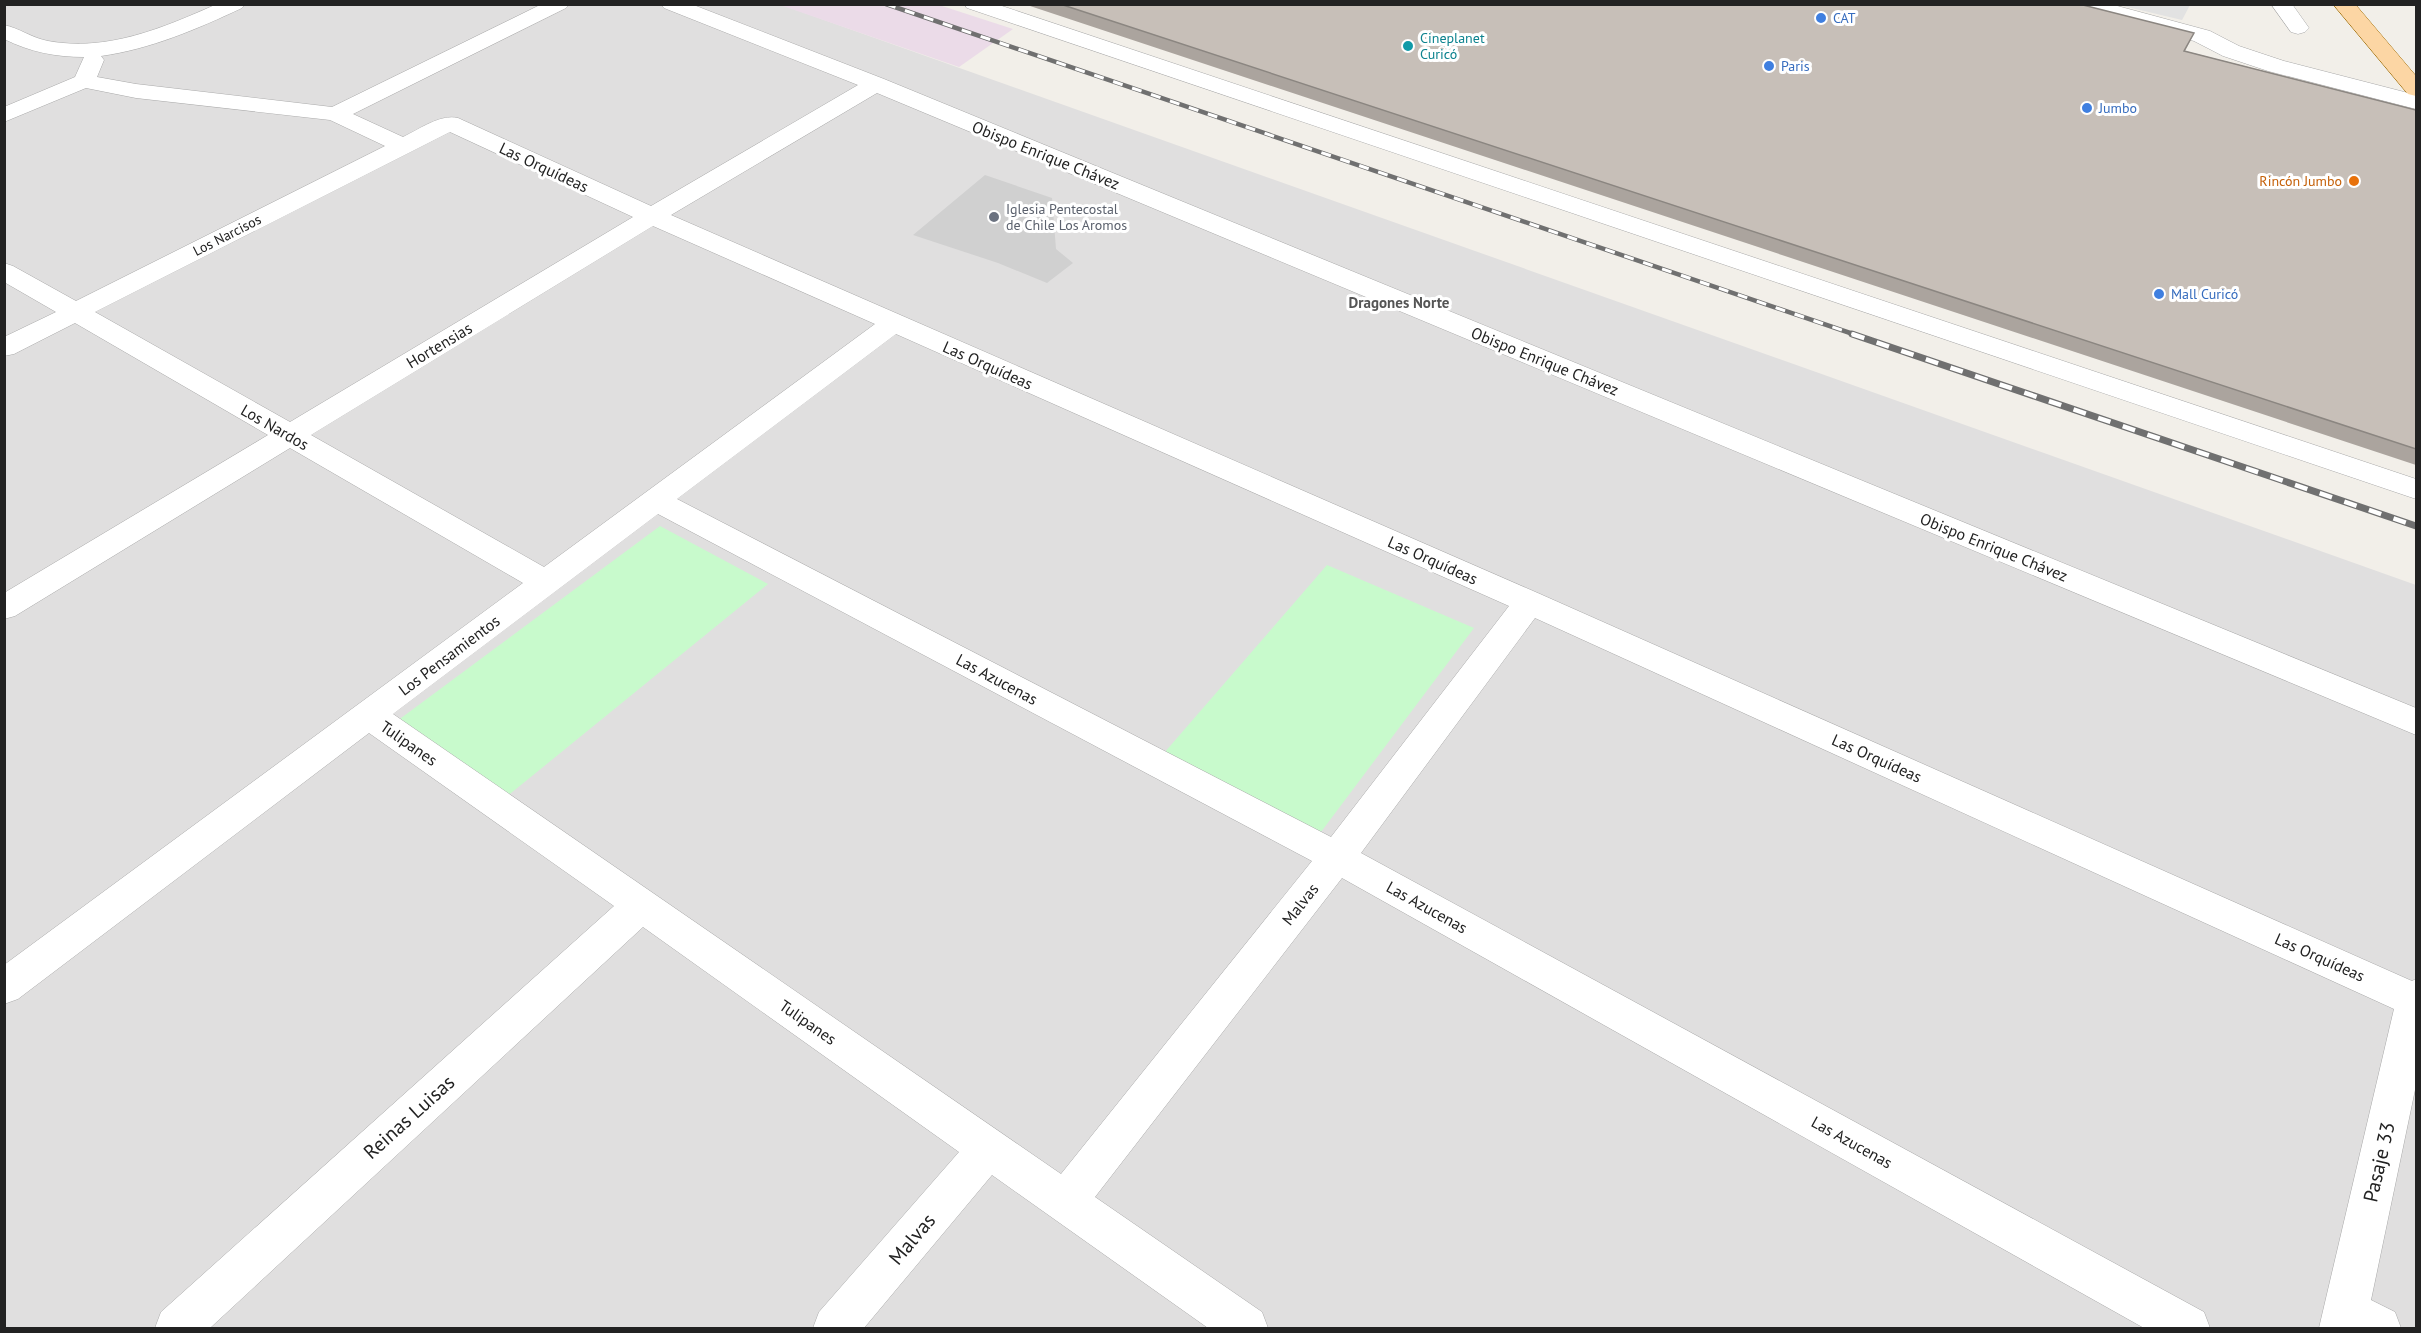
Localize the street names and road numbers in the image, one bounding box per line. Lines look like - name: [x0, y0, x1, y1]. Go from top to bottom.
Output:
- street label: Obispo Enrique Chávez: [969, 116, 1123, 194]
- street label: Las Orquídeas: [496, 138, 592, 196]
- street label: Los Narcisos: [190, 210, 264, 260]
- street label: Hortensias: [403, 317, 476, 372]
- street label: Obispo Enrique Chávez: [1468, 322, 1622, 400]
- street label: Las Orquídeas: [940, 336, 1036, 394]
- street label: Los Nardos: [238, 400, 313, 455]
- street label: Obispo Enrique Chávez: [1917, 508, 2071, 586]
- street label: Las Orquídeas: [1385, 531, 1481, 589]
- street label: Los Pensamientos: [394, 610, 504, 700]
- street label: Las Azucenas: [953, 649, 1041, 709]
- street label: Tulipanes: [377, 716, 442, 770]
- street label: Las Orquídeas: [1829, 729, 1925, 787]
- street label: Las Azucenas: [1383, 877, 1471, 938]
- street label: Malvas: [1277, 879, 1323, 929]
- street label: Las Orquídeas: [2272, 928, 2368, 986]
- street label: Tulipanes: [776, 995, 841, 1049]
- street label: Reinas Luisas: [358, 1069, 460, 1165]
- street label: Las Azucenas: [1808, 1112, 1896, 1173]
- street label: Pasaje 33: [2357, 1119, 2401, 1205]
- street label: Malvas: [883, 1208, 941, 1270]

